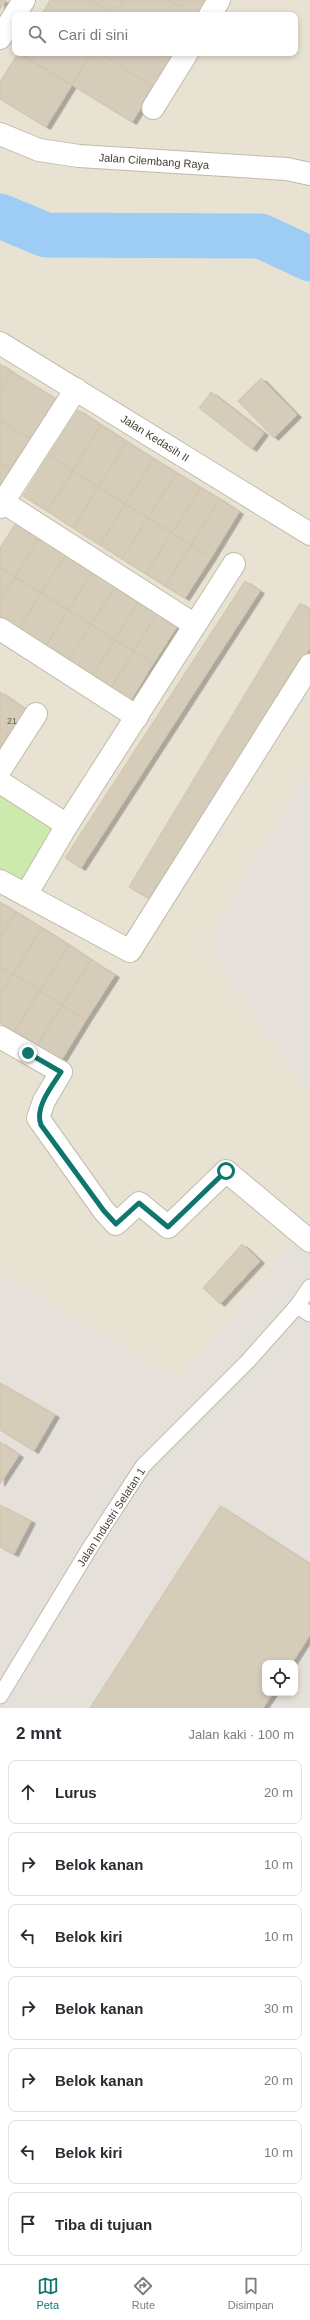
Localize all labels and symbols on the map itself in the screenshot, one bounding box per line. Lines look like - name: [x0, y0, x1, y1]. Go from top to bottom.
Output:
- street label: Jalan Cilembang Raya: [98, 151, 210, 171]
- street label: Jalan Kedasih II: [119, 412, 191, 464]
- house number: 21: [7, 716, 17, 726]
- route end: [19, 1044, 37, 1062]
- route start: [217, 1162, 235, 1180]
- street label: Jalan Industri Selatan 1: [75, 1466, 147, 1568]

